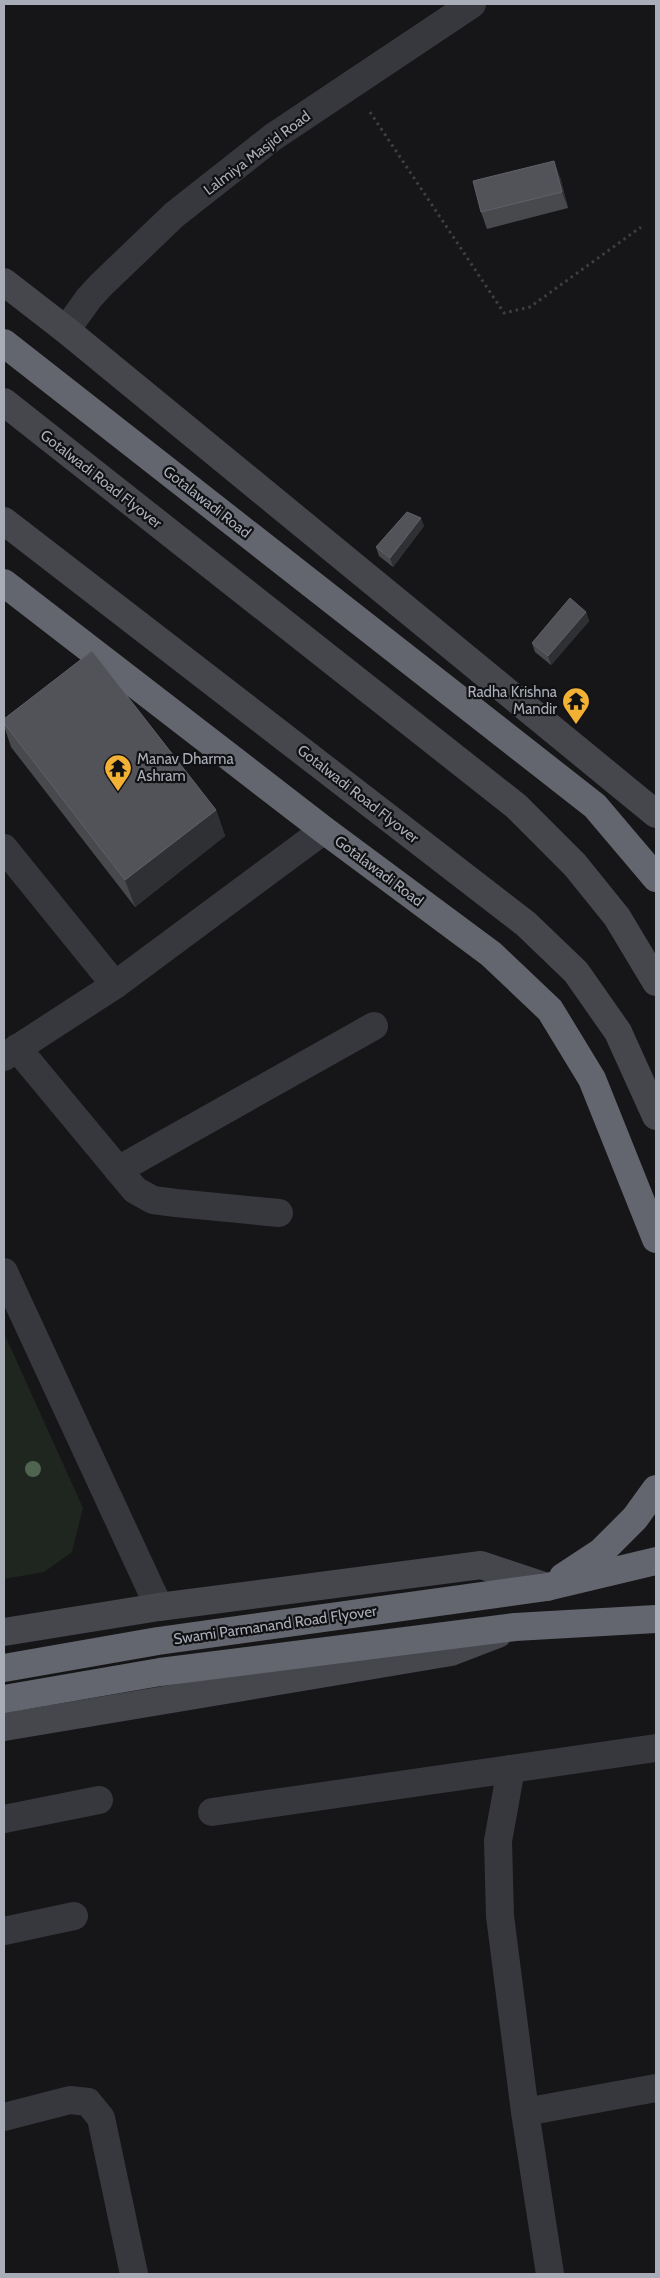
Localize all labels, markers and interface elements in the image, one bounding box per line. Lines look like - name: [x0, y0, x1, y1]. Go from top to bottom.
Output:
- street label: Lalmiya Masjid Road: [200, 107, 314, 199]
- street label: Gotalwadi Road Flyover: [37, 426, 166, 532]
- street label: Gotalawadi Road: [160, 462, 254, 542]
- place label: Radha Krishna Mandir: [467, 683, 558, 718]
- temple icon: Radha Krishna Mandir: [561, 686, 591, 725]
- street label: Gotalwadi Road Flyover: [294, 741, 423, 847]
- place label: Manav Dharma Ashram: [137, 750, 234, 785]
- temple icon: Manav Dharma Ashram: [103, 753, 133, 792]
- street label: Gotalawadi Road: [331, 832, 427, 910]
- street label: Swami Parmanand Road Flyover: [172, 1602, 378, 1648]

